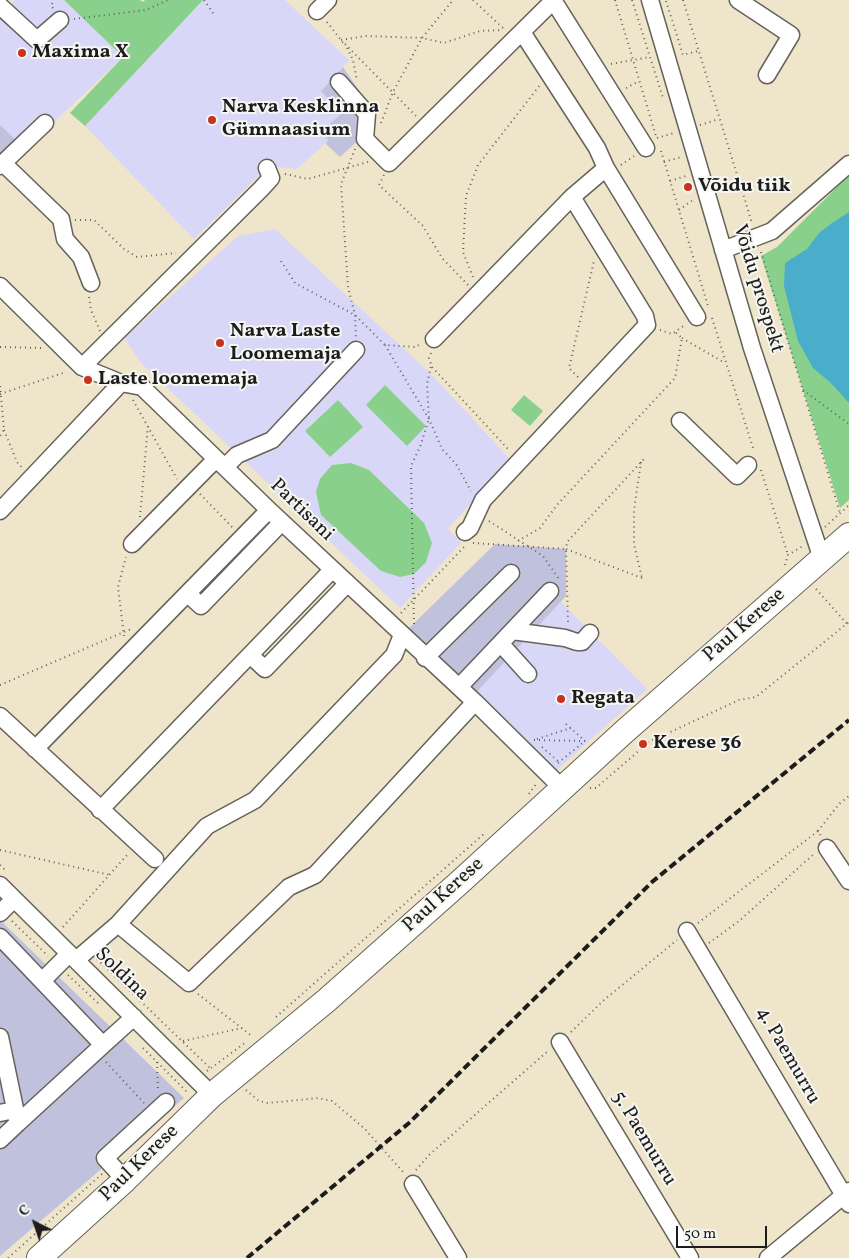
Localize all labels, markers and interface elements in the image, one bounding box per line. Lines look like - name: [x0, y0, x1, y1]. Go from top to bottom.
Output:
- place label: Maxima X: [32, 41, 129, 65]
- marker: Maxima X: [16, 47, 28, 59]
- place label: Narva Kesklinna Gümnaasium: [222, 96, 379, 143]
- marker: Narva Kesklinna Gümnaasium: [206, 114, 218, 126]
- place label: Võidu tiik: [698, 175, 791, 199]
- marker: Võidu tiik: [682, 181, 694, 193]
- street label: Võidu prospekt: [726, 222, 788, 356]
- place label: Narva Laste Loomemaja: [230, 320, 341, 367]
- marker: Narva Laste Loomemaja: [214, 337, 226, 349]
- place label: Laste loomemaja: [98, 368, 258, 392]
- marker: Laste loomemaja: [82, 374, 94, 386]
- street label: Partisani: [264, 475, 338, 547]
- street label: Paul Kerese: [699, 584, 791, 668]
- place label: Regata: [571, 687, 635, 711]
- marker: Regata: [555, 693, 567, 705]
- place label: Kerese 36: [653, 732, 741, 756]
- marker: Kerese 36: [637, 738, 649, 750]
- street label: Paul Kerese: [398, 853, 490, 939]
- street label: Soldina: [89, 943, 153, 1007]
- street label: 4. Paemurru: [749, 1003, 825, 1109]
- street label: 5. Paemurru: [605, 1087, 681, 1191]
- street label: Paul Kerese: [95, 1120, 185, 1208]
- north arrow: [10, 1198, 60, 1248]
- text: С: [15, 1201, 34, 1221]
- scale bar: [679, 1216, 770, 1248]
- text: 50 m: [684, 1224, 716, 1245]

